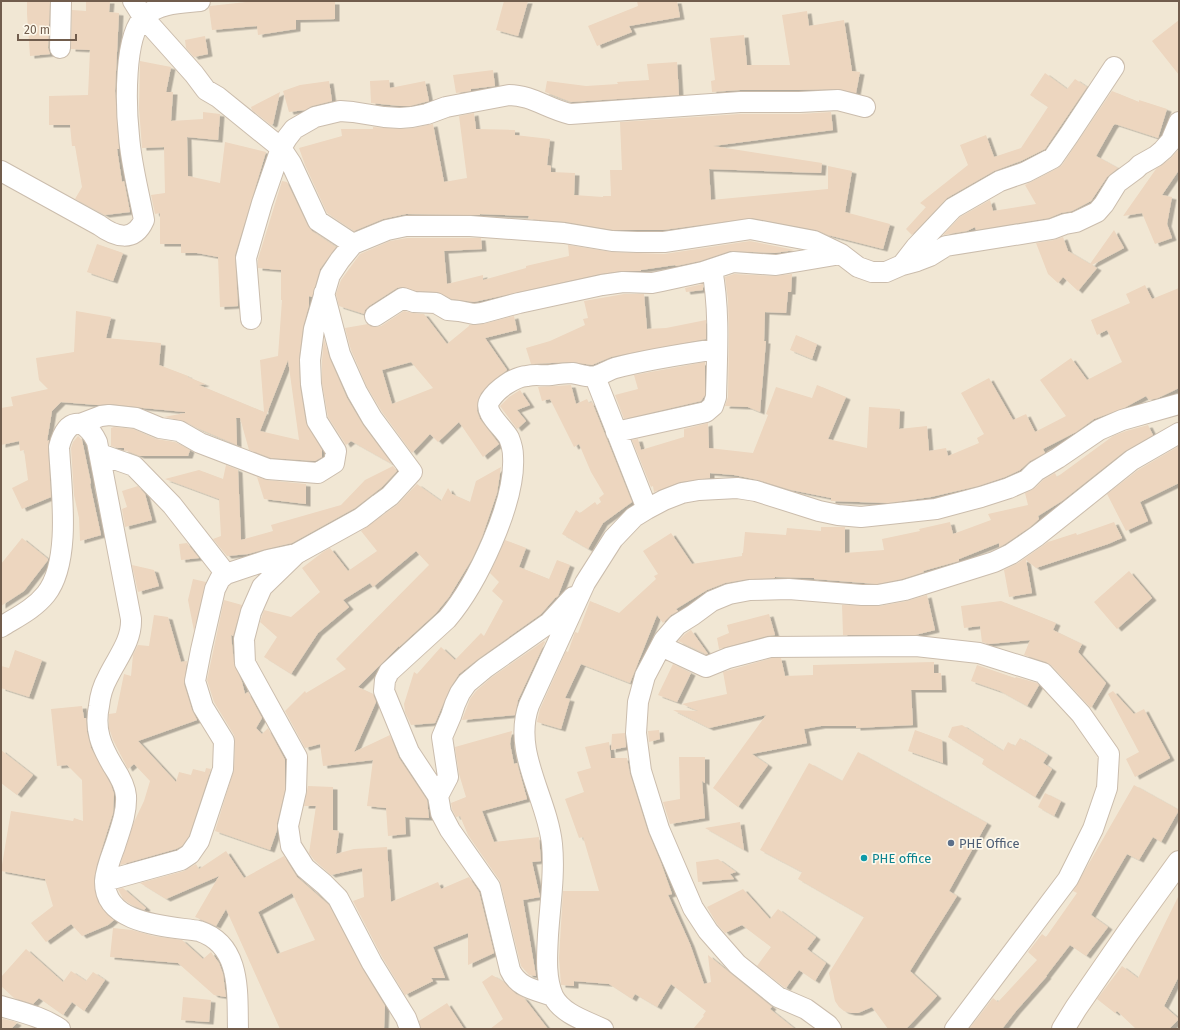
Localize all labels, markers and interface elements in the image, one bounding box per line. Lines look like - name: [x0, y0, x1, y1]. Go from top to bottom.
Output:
- scale bar: [18, 16, 76, 42]
- text: 20 m: [24, 23, 50, 37]
- place label: PHE Office: [959, 836, 1020, 851]
- marker: PHE Office: [946, 838, 956, 848]
- place label: PHE office: [872, 851, 931, 866]
- marker: PHE office: [859, 853, 869, 863]

